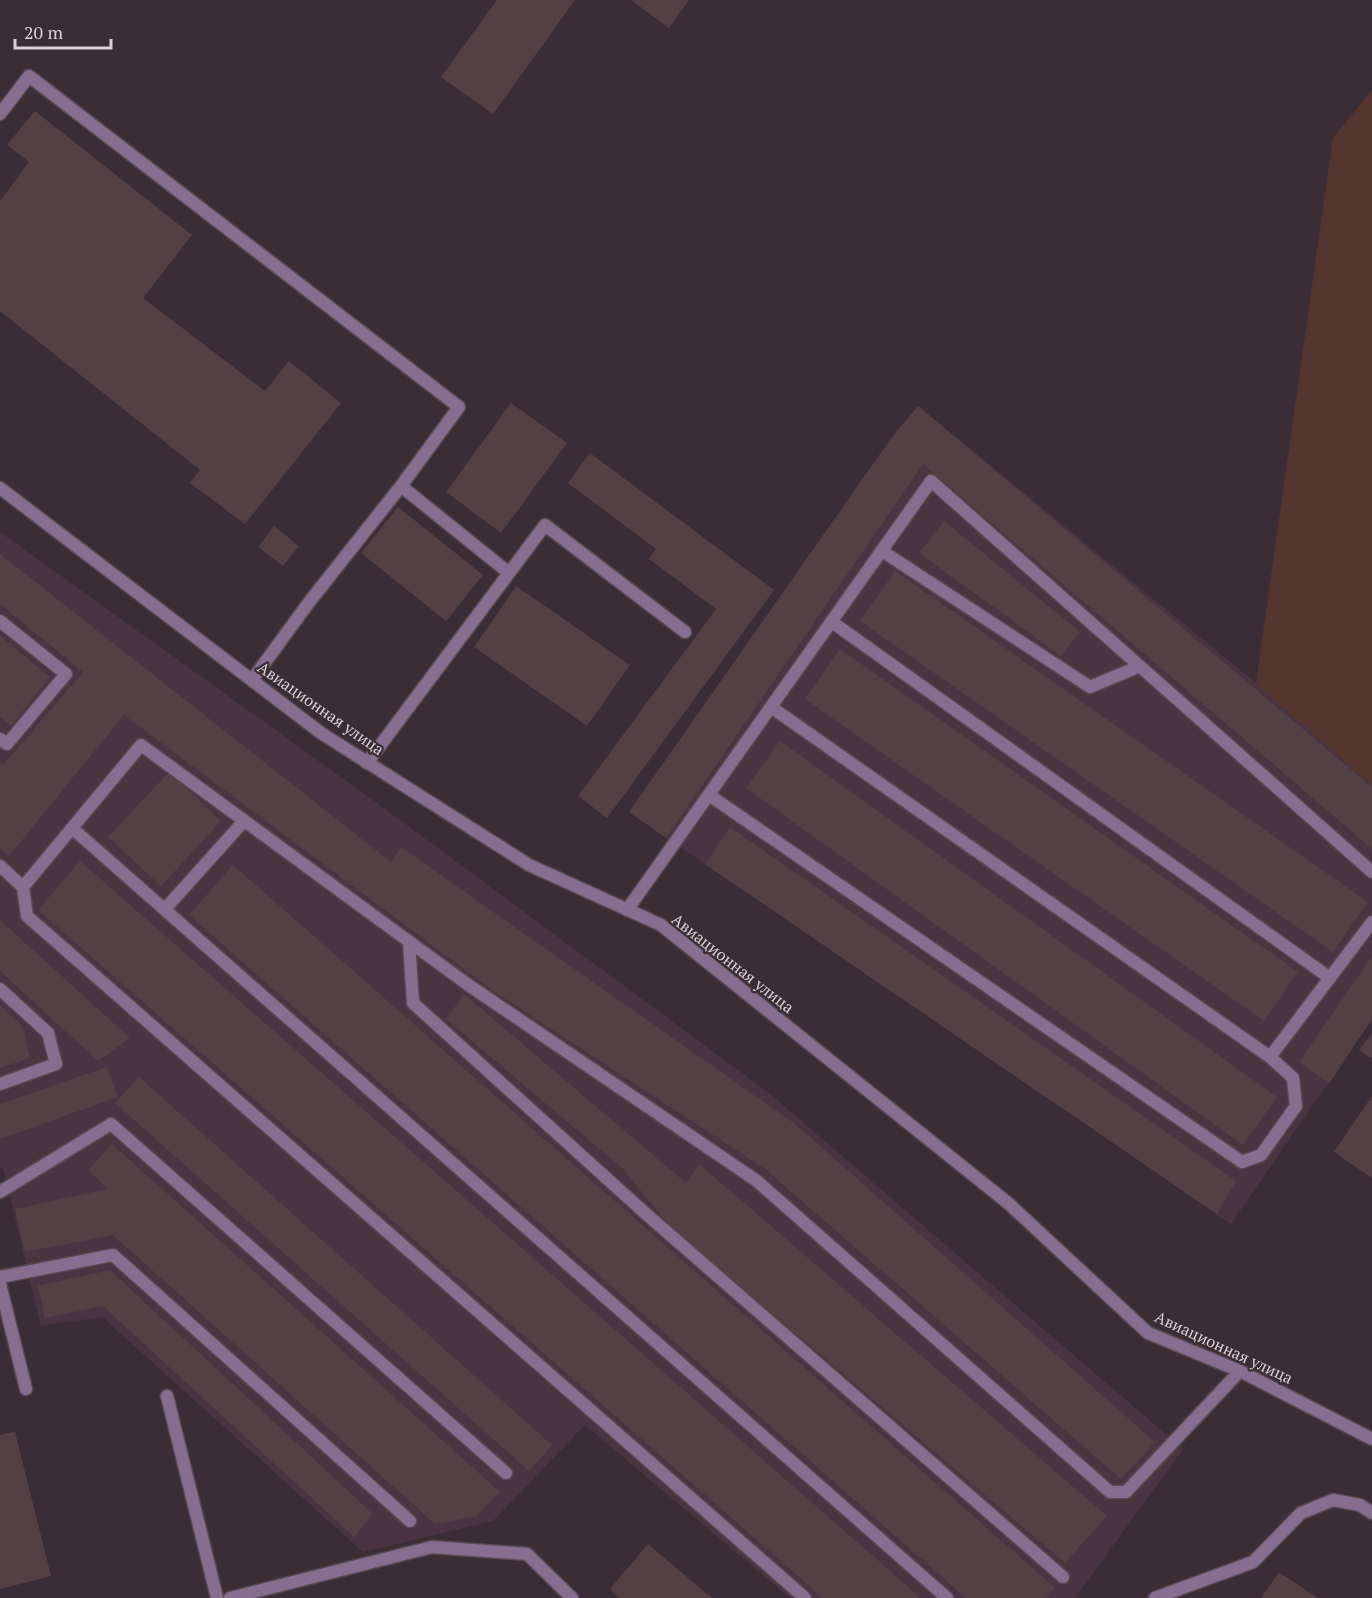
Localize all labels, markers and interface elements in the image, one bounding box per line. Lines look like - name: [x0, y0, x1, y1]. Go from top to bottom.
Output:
- scale bar: [15, 12, 111, 50]
- text: 20 m: [24, 20, 64, 44]
- street label: Авиационная улица: [253, 656, 389, 760]
- street label: Авиационная улица: [667, 908, 799, 1018]
- street label: Авиационная улица: [1151, 1305, 1297, 1389]

